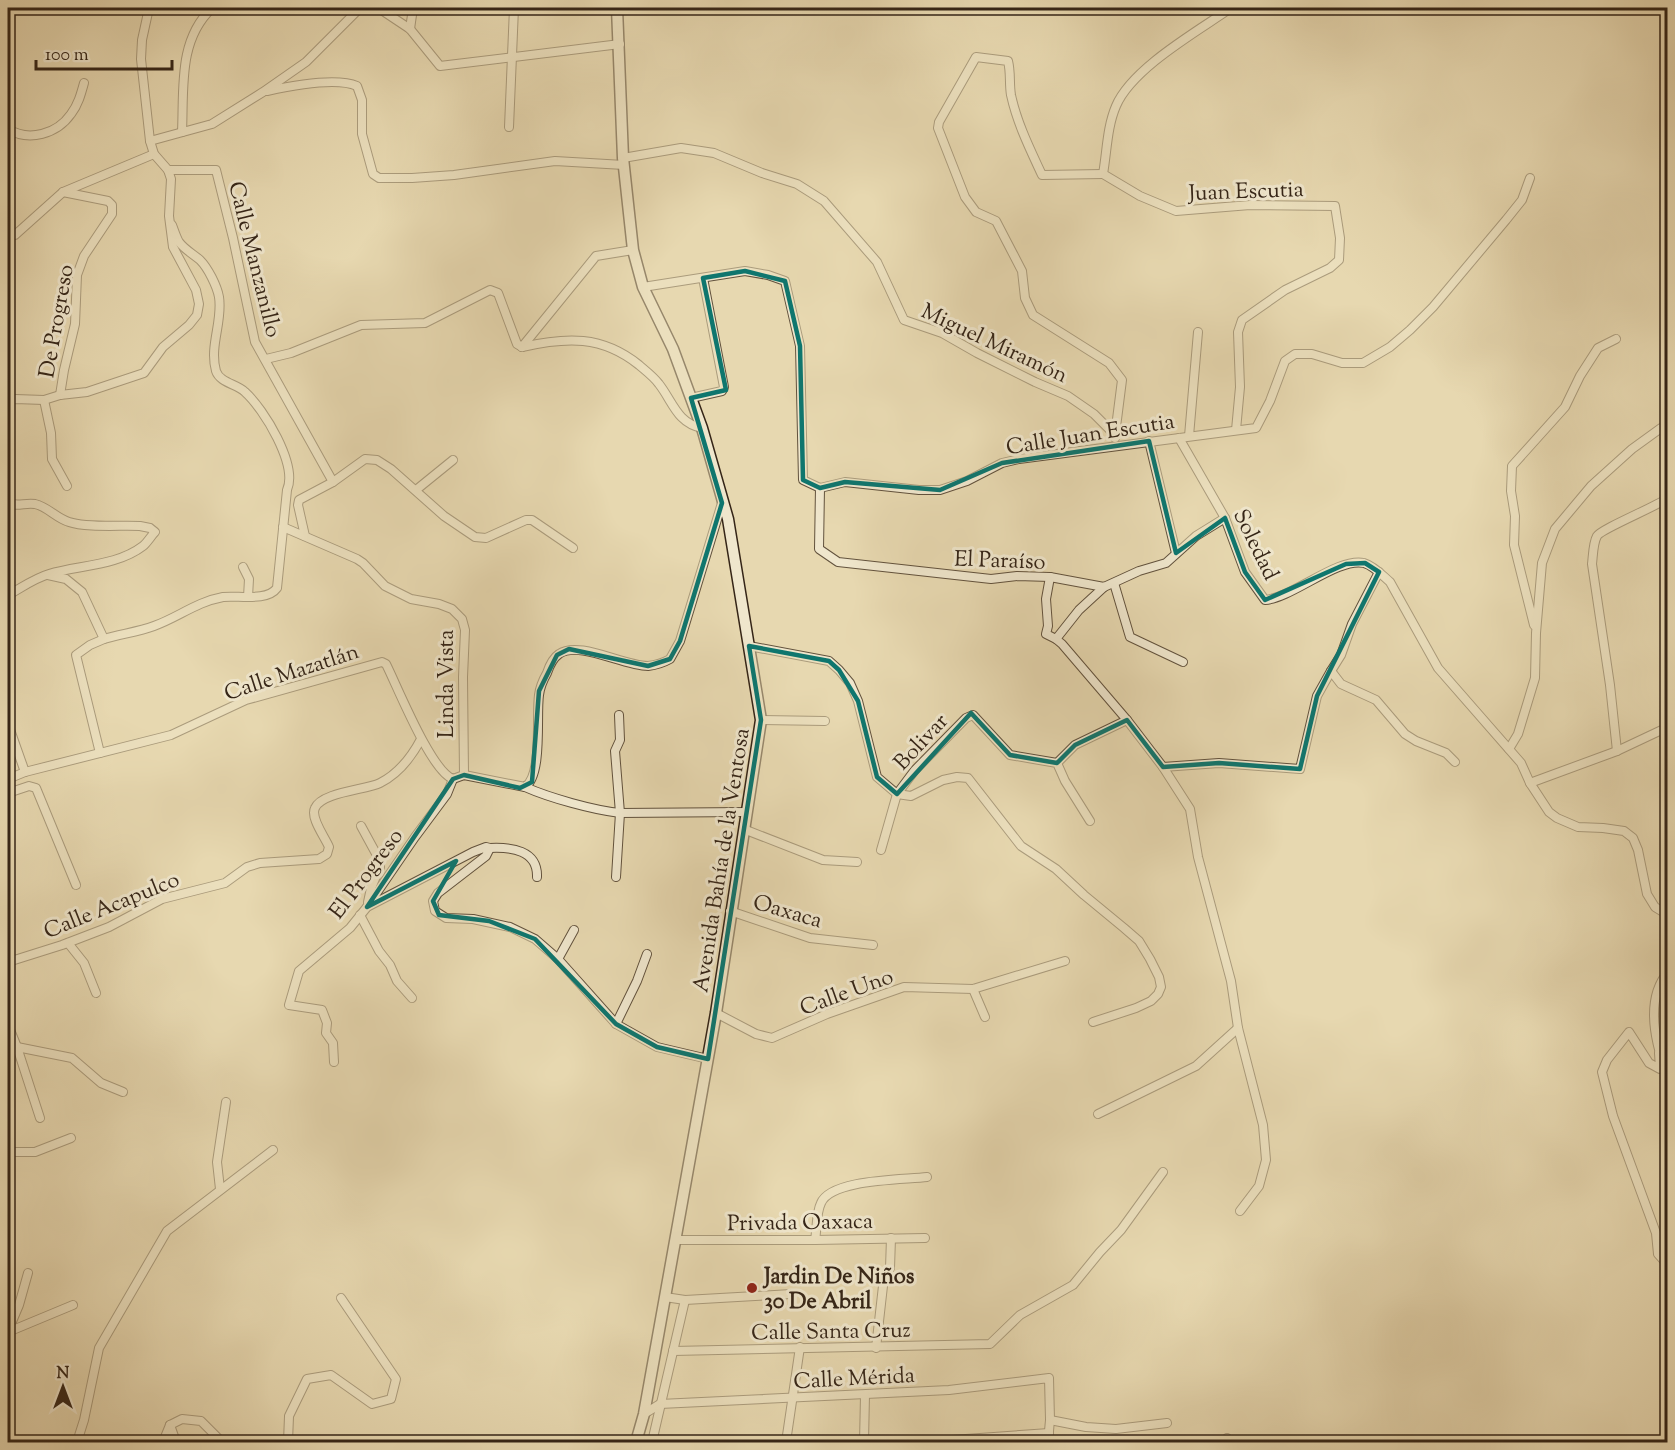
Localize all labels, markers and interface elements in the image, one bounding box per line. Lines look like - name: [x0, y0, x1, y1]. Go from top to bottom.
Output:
- scale bar: [36, 33, 172, 71]
- text: 100 m: [45, 43, 89, 69]
- street label: Juan Escutia: [1187, 175, 1304, 211]
- street label: Calle Manzanillo: [218, 178, 288, 341]
- street label: De Progreso: [32, 262, 84, 381]
- street label: Miguel Miramón: [915, 297, 1072, 393]
- street label: Calle Juan Escutia: [1004, 407, 1177, 465]
- street label: Soledad: [1223, 504, 1285, 586]
- street label: El Paraíso: [954, 544, 1046, 580]
- street label: Linda Vista: [432, 630, 464, 738]
- street label: Calle Mazatlán: [220, 637, 363, 711]
- street label: Bolivar: [887, 707, 957, 779]
- street label: Avenida Bahía de la Ventosa: [686, 726, 760, 995]
- street label: El Progreso: [323, 823, 412, 927]
- street label: Calle Acapulco: [39, 865, 185, 949]
- street label: Oaxaca: [749, 888, 826, 938]
- street label: Calle Uno: [796, 962, 898, 1025]
- street label: Privada Oaxaca: [727, 1207, 873, 1241]
- place label: Jardin De Niños 30 De Abril: [762, 1262, 915, 1319]
- marker: Jardin De Niños 30 De Abril: [745, 1281, 759, 1295]
- street label: Calle Santa Cruz: [751, 1316, 911, 1350]
- north arrow: [33, 1357, 93, 1417]
- street label: Calle Mérida: [793, 1361, 916, 1399]
- text: N: [57, 1363, 70, 1386]

